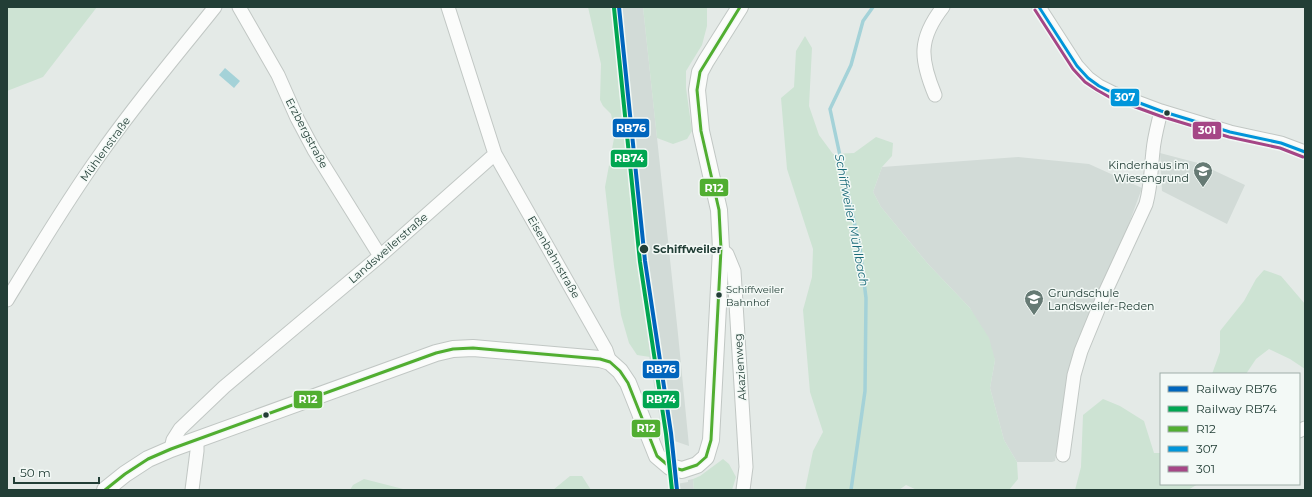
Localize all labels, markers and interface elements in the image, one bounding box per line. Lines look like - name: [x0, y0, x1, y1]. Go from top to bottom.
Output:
- line badge: 307: [1110, 88, 1140, 107]
- text: 307: [1114, 90, 1136, 104]
- street label: Erzbergstraße: [283, 95, 332, 171]
- unlabelled marker: [1162, 108, 1172, 118]
- street label: Mühlenstraße: [77, 114, 133, 184]
- line badge: RB76: [612, 118, 650, 138]
- text: RB76: [616, 121, 646, 135]
- line badge: 301: [1192, 121, 1222, 140]
- text: 301: [1197, 123, 1216, 137]
- line badge: RB74: [610, 149, 648, 168]
- text: RB74: [614, 151, 645, 165]
- water label: Schiffweiler Mühlbach: [832, 152, 872, 288]
- place label: Kinderhaus im Wiesengrund: [1108, 158, 1189, 185]
- school or university icon: Kinderhaus im Wiesengrund: [1192, 160, 1214, 188]
- line badge: R12: [699, 178, 729, 197]
- text: R12: [705, 181, 724, 195]
- street label: Landsweilerstraße: [345, 210, 431, 286]
- street label: Eisenbahnstraße: [525, 213, 583, 301]
- place label: Schiffweiler: [653, 242, 722, 256]
- marker: Schiffweiler: [638, 243, 650, 255]
- place label: Schiffweiler Bahnhof: [726, 283, 784, 309]
- place label: Grundschule Landsweiler-Reden: [1048, 286, 1154, 313]
- school or university icon: Grundschule Landsweiler-Reden: [1023, 288, 1045, 316]
- marker: Schiffweiler Bahnhof: [714, 290, 724, 300]
- street label: Akazienweg: [731, 333, 749, 401]
- line badge: RB76: [642, 360, 680, 379]
- text: RB76: [646, 362, 676, 376]
- legend: [1160, 373, 1300, 485]
- text: Railway RB76: [1196, 381, 1277, 396]
- line badge: R12: [293, 390, 323, 409]
- line badge: RB74: [642, 390, 680, 409]
- text: R12: [299, 392, 318, 406]
- text: RB74: [646, 392, 677, 406]
- text: Railway RB74: [1196, 401, 1277, 416]
- unlabelled marker: [261, 410, 271, 420]
- line badge: R12: [631, 419, 661, 438]
- text: R12: [637, 421, 656, 435]
- text: R12: [1196, 421, 1216, 436]
- text: 307: [1196, 441, 1218, 456]
- scale bar: [14, 459, 99, 485]
- text: 301: [1196, 461, 1215, 476]
- text: 50 m: [20, 465, 51, 480]

